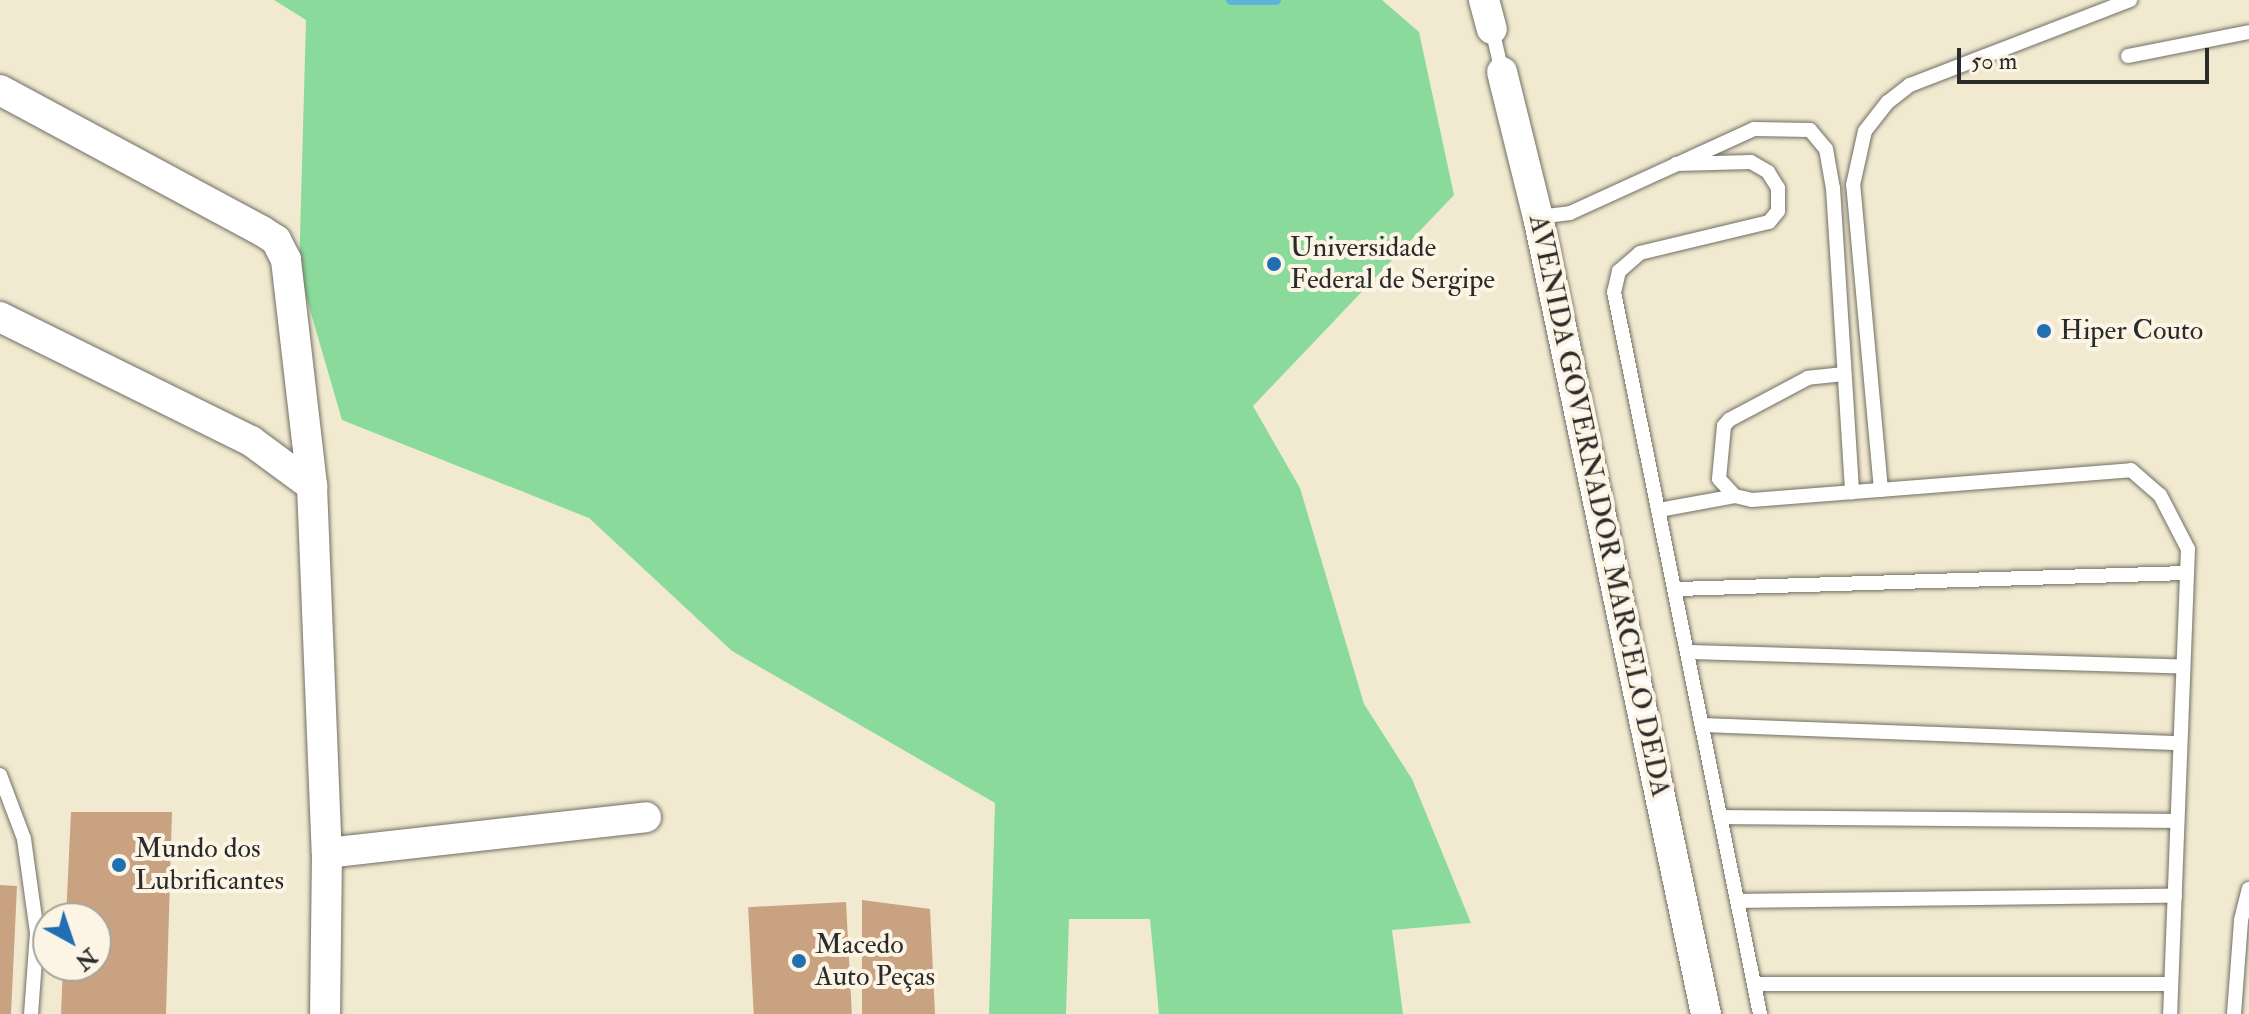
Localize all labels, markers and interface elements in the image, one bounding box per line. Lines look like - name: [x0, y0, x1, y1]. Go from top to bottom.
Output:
- scale bar: [1961, 32, 2213, 82]
- text: 50 m: [1971, 46, 2017, 77]
- street label: AVENIDA GOVERNADOR MARCELO DEDA: [1521, 212, 1677, 800]
- place label: Universidade Federal de Sergipe: [1290, 231, 1495, 297]
- marker: Universidade Federal de Sergipe: [1265, 255, 1283, 273]
- place label: Hiper Couto: [2060, 314, 2203, 348]
- marker: Hiper Couto: [2035, 322, 2053, 340]
- place label: Mundo dos Lubrificantes: [135, 832, 284, 898]
- marker: Mundo dos Lubrificantes: [110, 856, 128, 874]
- north arrow: [32, 902, 112, 982]
- place label: Macedo Auto Peças: [815, 928, 935, 994]
- text: N: [70, 942, 103, 976]
- marker: Macedo Auto Peças: [790, 952, 808, 970]

